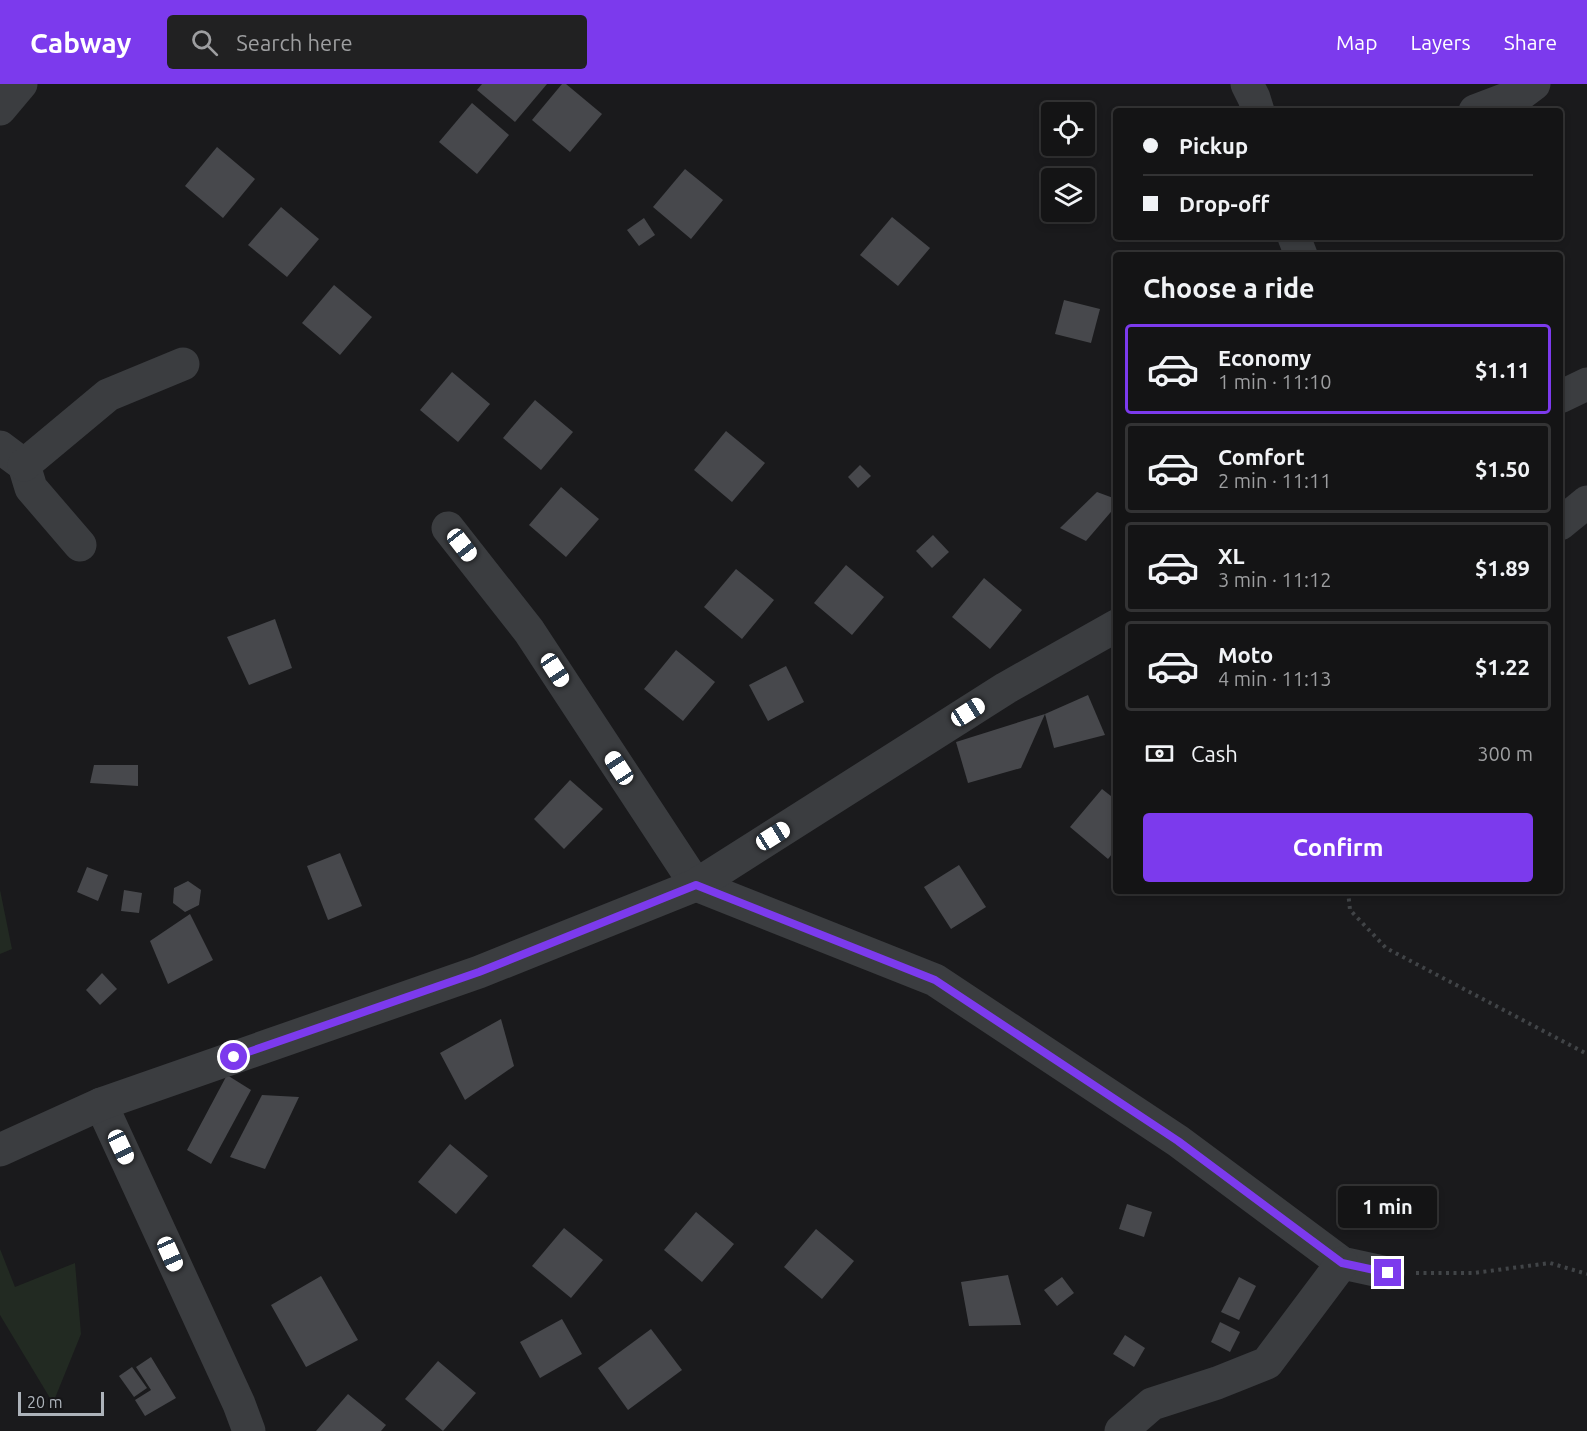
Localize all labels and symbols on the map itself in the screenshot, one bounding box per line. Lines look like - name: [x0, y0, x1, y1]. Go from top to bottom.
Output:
- car: [444, 525, 480, 565]
- car: [538, 650, 572, 690]
- car: [948, 695, 988, 729]
- car: [602, 748, 636, 788]
- car: [753, 819, 793, 853]
- route start: [220, 1043, 247, 1070]
- car: [105, 1127, 137, 1167]
- callout: 1 min: [1338, 1186, 1438, 1228]
- car: [154, 1234, 186, 1274]
- route end: [1374, 1259, 1401, 1286]
- scale bar: [18, 1389, 104, 1416]

